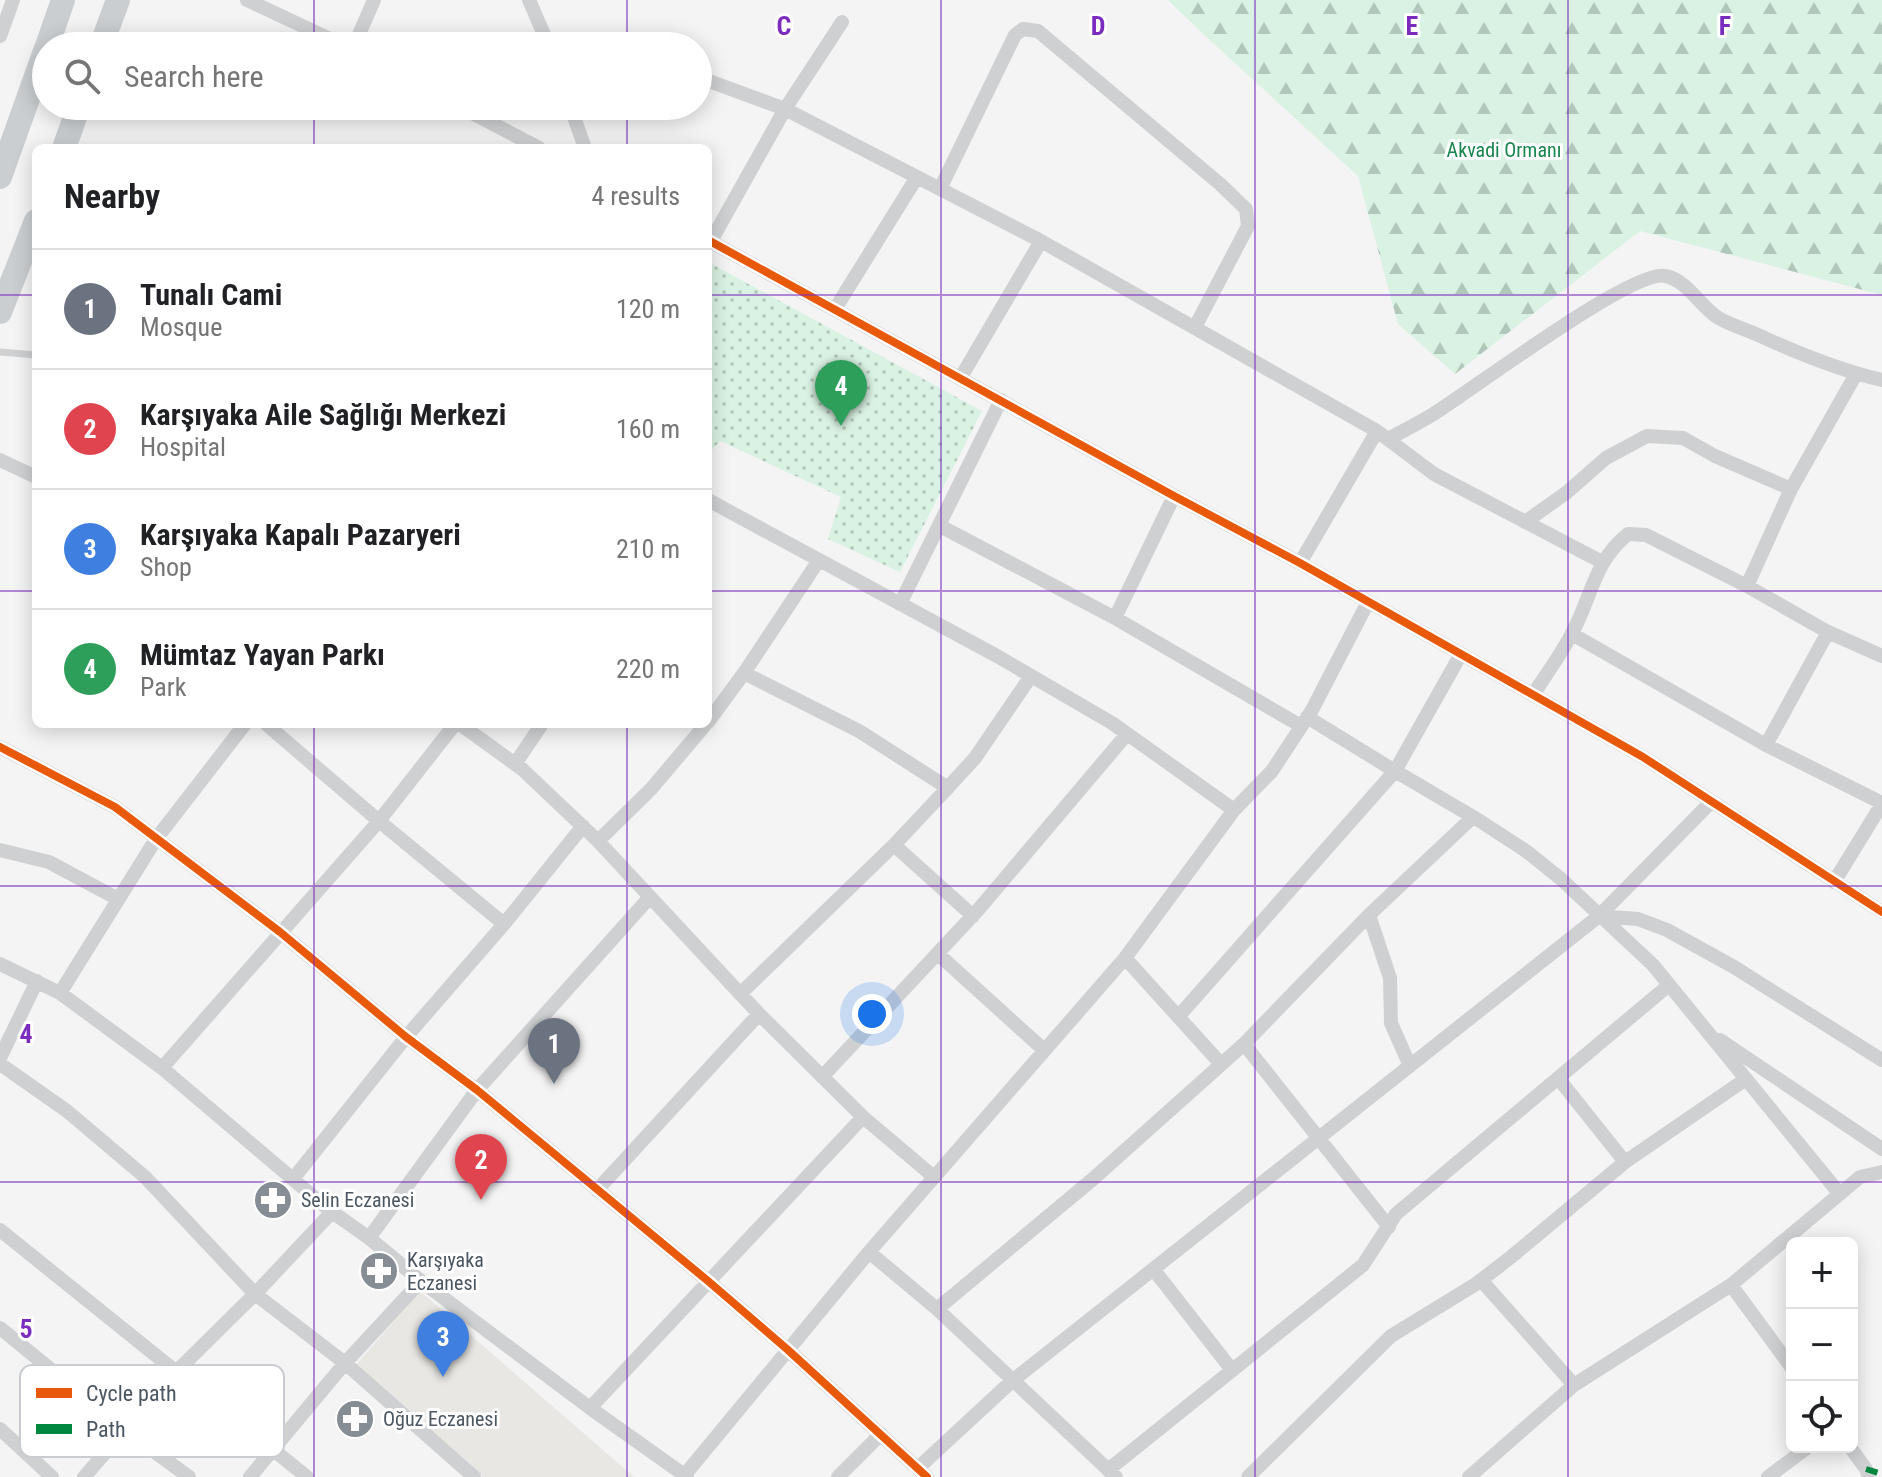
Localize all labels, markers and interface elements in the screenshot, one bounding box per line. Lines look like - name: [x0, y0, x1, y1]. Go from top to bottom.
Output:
- text: C: [777, 11, 792, 41]
- text: D: [1091, 11, 1105, 41]
- text: E: [1406, 11, 1419, 41]
- text: F: [1719, 11, 1731, 41]
- search box: [32, 32, 712, 120]
- icon: search: [60, 54, 104, 98]
- text: Search here: [124, 59, 264, 94]
- park label: Akvadi Ormanı: [1447, 138, 1561, 162]
- text: Nearby: [64, 176, 160, 216]
- text: 4 results: [591, 181, 680, 211]
- text: Tunalı Cami: [140, 277, 282, 312]
- text: 1: [83, 294, 97, 324]
- text: 120 m: [616, 294, 680, 324]
- text: Mosque: [140, 312, 222, 342]
- pin: 4: [815, 360, 867, 426]
- text: Karşıyaka Aile Sağlığı Merkezi: [140, 397, 506, 432]
- text: 2: [83, 414, 97, 444]
- text: 160 m: [616, 414, 680, 444]
- text: Hospital: [140, 432, 226, 462]
- text: Karşıyaka Kapalı Pazaryeri: [140, 517, 461, 552]
- text: 3: [83, 534, 97, 564]
- text: 210 m: [616, 534, 680, 564]
- text: Shop: [140, 552, 192, 582]
- text: Mümtaz Yayan Parkı: [140, 637, 385, 672]
- text: 4: [83, 654, 97, 684]
- text: 220 m: [616, 654, 680, 684]
- text: Park: [140, 672, 186, 702]
- your location: [852, 994, 892, 1034]
- pin: 1: [528, 1018, 580, 1084]
- text: 4: [19, 1019, 33, 1049]
- pin: 2: [455, 1134, 507, 1200]
- pharmacy icon: Selin Eczanesi: [252, 1179, 294, 1221]
- place label: Selin Eczanesi: [301, 1188, 414, 1212]
- map controls: [1786, 1237, 1858, 1453]
- button: +: [1786, 1237, 1858, 1309]
- place label: Karşıyaka Eczanesi: [407, 1248, 484, 1295]
- pharmacy icon: Karşıyaka Eczanesi: [358, 1250, 400, 1292]
- button: −: [1786, 1309, 1858, 1381]
- pin: 3: [417, 1311, 469, 1377]
- text: 5: [19, 1314, 33, 1344]
- legend: [20, 1365, 284, 1457]
- text: Cycle path: [86, 1381, 177, 1406]
- button: locate: [1786, 1381, 1858, 1453]
- pharmacy icon: Oğuz Eczanesi: [334, 1398, 376, 1440]
- place label: Oğuz Eczanesi: [383, 1407, 498, 1431]
- text: Path: [86, 1417, 126, 1442]

